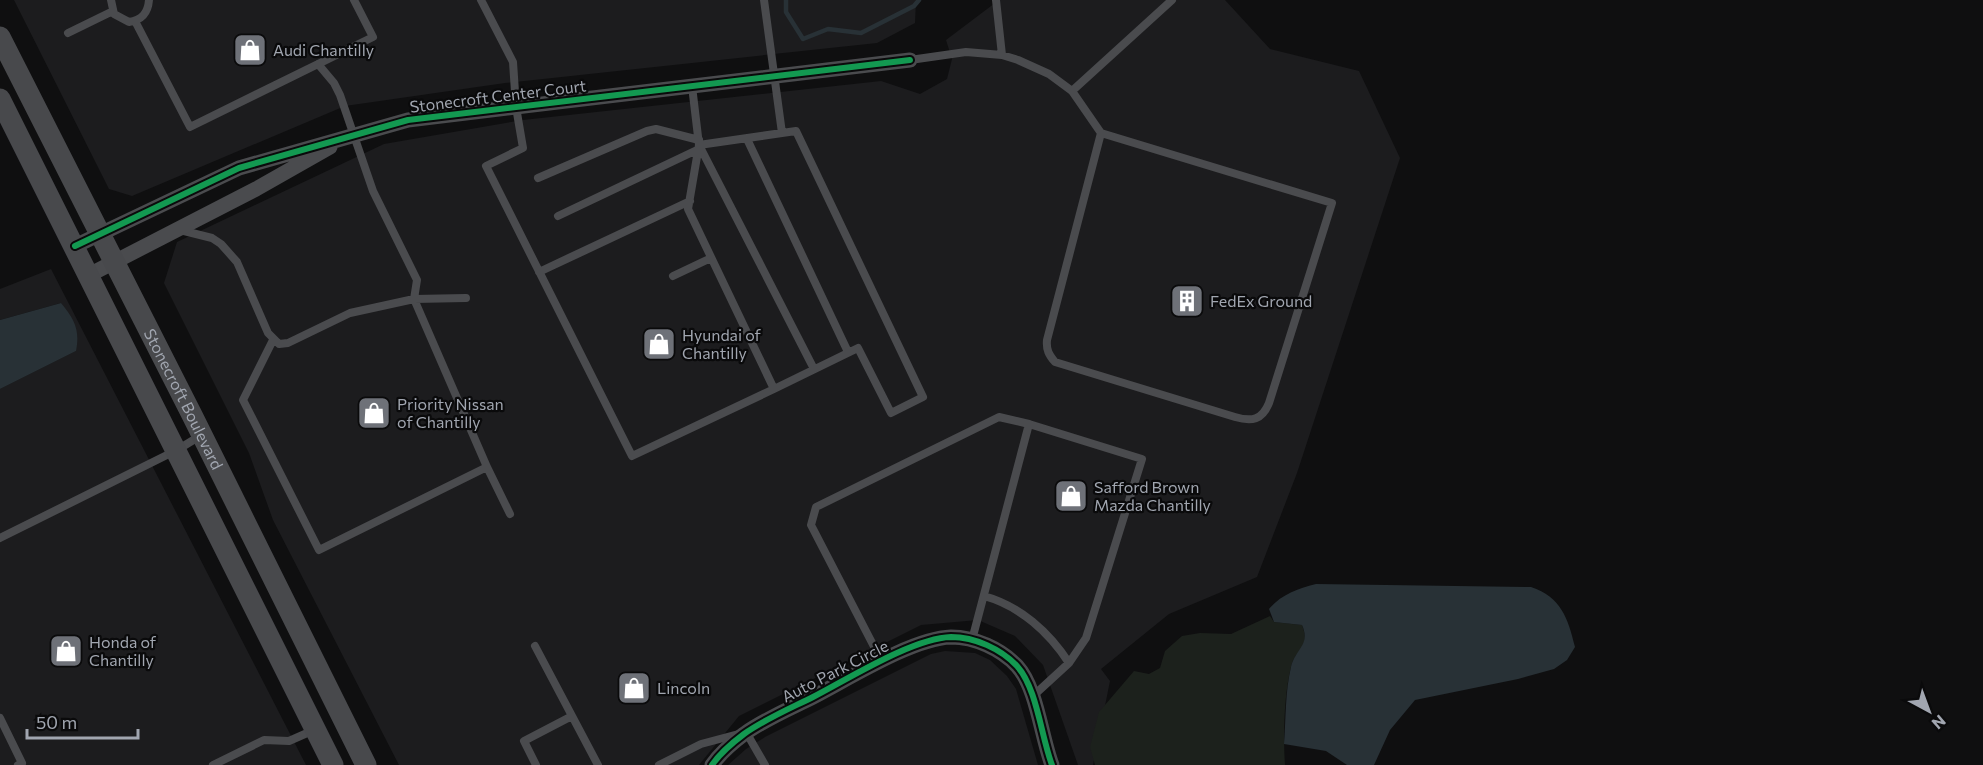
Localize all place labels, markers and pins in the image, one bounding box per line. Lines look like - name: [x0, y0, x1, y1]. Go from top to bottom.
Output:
- shop icon: Audi Chantilly: [232, 32, 268, 68]
- place label: Audi Chantilly: [273, 40, 374, 59]
- building icon: FedEx Ground: [1169, 283, 1205, 319]
- place label: FedEx Ground: [1210, 291, 1312, 310]
- place label: Hyundai of Chantilly: [682, 325, 762, 362]
- shop icon: Hyundai of Chantilly: [641, 326, 677, 362]
- place label: Priority Nissan of Chantilly: [397, 394, 504, 431]
- shop icon: Priority Nissan of Chantilly: [356, 395, 392, 431]
- place label: Safford Brown Mazda Chantilly: [1094, 477, 1211, 514]
- shop icon: Safford Brown Mazda Chantilly: [1053, 478, 1089, 514]
- place label: Honda of Chantilly: [89, 632, 157, 669]
- shop icon: Honda of Chantilly: [48, 633, 84, 669]
- shop icon: Lincoln: [616, 670, 652, 706]
- place label: Lincoln: [657, 678, 710, 697]

